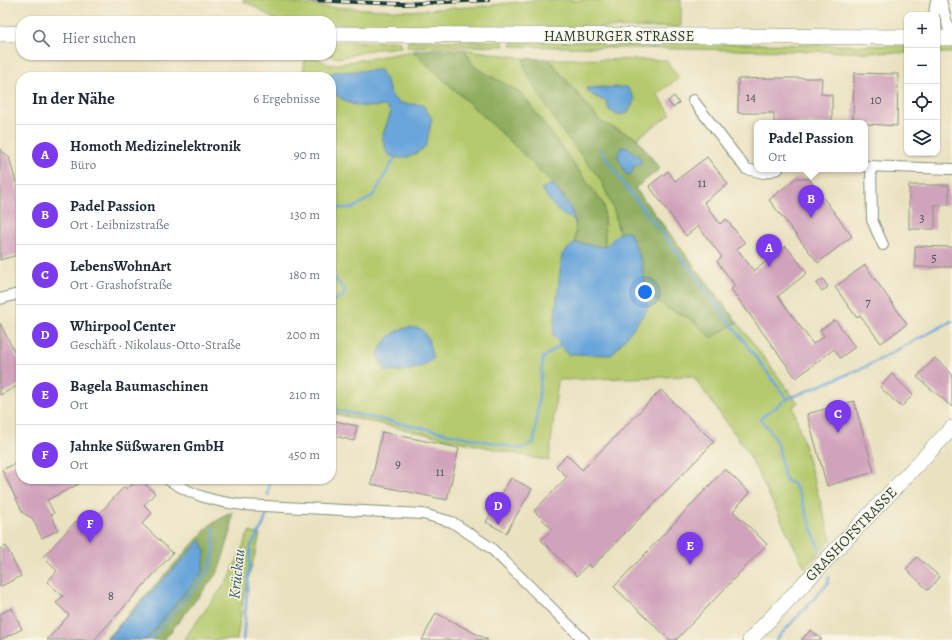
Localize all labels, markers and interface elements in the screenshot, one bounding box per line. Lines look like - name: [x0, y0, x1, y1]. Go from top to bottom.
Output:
- map controls: [904, 12, 940, 156]
- button: +: [904, 12, 940, 48]
- search box: [16, 16, 336, 60]
- street label: HAMBURGER STRASSE: [544, 26, 694, 46]
- icon: search: [30, 27, 52, 49]
- text: Hier suchen: [62, 28, 136, 48]
- button: −: [904, 48, 940, 84]
- button: locate: [904, 84, 940, 120]
- text: In der Nähe: [32, 87, 115, 110]
- house number: 14: [746, 88, 756, 105]
- text: 6 Ergebnisse: [253, 90, 320, 107]
- house number: 10: [870, 91, 882, 108]
- popup: [754, 120, 868, 172]
- button: layers: [904, 120, 940, 156]
- text: Padel Passion: [768, 128, 854, 148]
- text: Homoth Medizinelektronik: [70, 136, 241, 156]
- text: A: [41, 146, 49, 163]
- text: 90 m: [294, 146, 320, 163]
- text: Ort: [768, 148, 787, 165]
- text: Büro: [70, 156, 96, 173]
- house number: 11: [698, 174, 707, 191]
- pin: B: [798, 185, 824, 218]
- text: Padel Passion: [70, 196, 155, 216]
- text: B: [41, 206, 49, 223]
- text: 130 m: [290, 206, 320, 223]
- house number: 3: [919, 209, 925, 226]
- text: Ort · Leibnizstraße: [70, 216, 169, 233]
- pin: A: [756, 234, 782, 267]
- house number: 5: [931, 249, 937, 266]
- text: LebensWohnArt: [70, 256, 171, 276]
- text: C: [41, 266, 49, 283]
- text: 180 m: [289, 266, 320, 283]
- text: Ort · Grashofstraße: [70, 276, 172, 293]
- your location: [635, 282, 655, 302]
- house number: 7: [865, 293, 871, 310]
- text: Whirpool Center: [70, 316, 176, 336]
- text: D: [40, 326, 50, 343]
- text: 200 m: [287, 326, 320, 343]
- text: Geschäft · Nikolaus-Otto-Straße: [70, 336, 241, 353]
- text: Bagela Baumaschinen: [70, 376, 208, 396]
- text: E: [41, 386, 49, 403]
- text: 210 m: [289, 386, 320, 403]
- text: Ort: [70, 396, 88, 413]
- pin: C: [825, 400, 851, 433]
- text: Jahnke Süßwaren GmbH: [70, 436, 224, 456]
- text: F: [42, 446, 48, 463]
- text: 450 m: [288, 446, 320, 463]
- house number: 9: [395, 455, 401, 472]
- text: Ort: [70, 456, 88, 473]
- house number: 11: [436, 463, 445, 480]
- street label: GRASHOFSTRASSE: [801, 482, 901, 586]
- pin: D: [485, 492, 511, 525]
- pin: F: [77, 510, 103, 543]
- pin: E: [677, 532, 703, 565]
- water label: Krückau: [223, 548, 251, 600]
- house number: 8: [108, 587, 114, 604]

